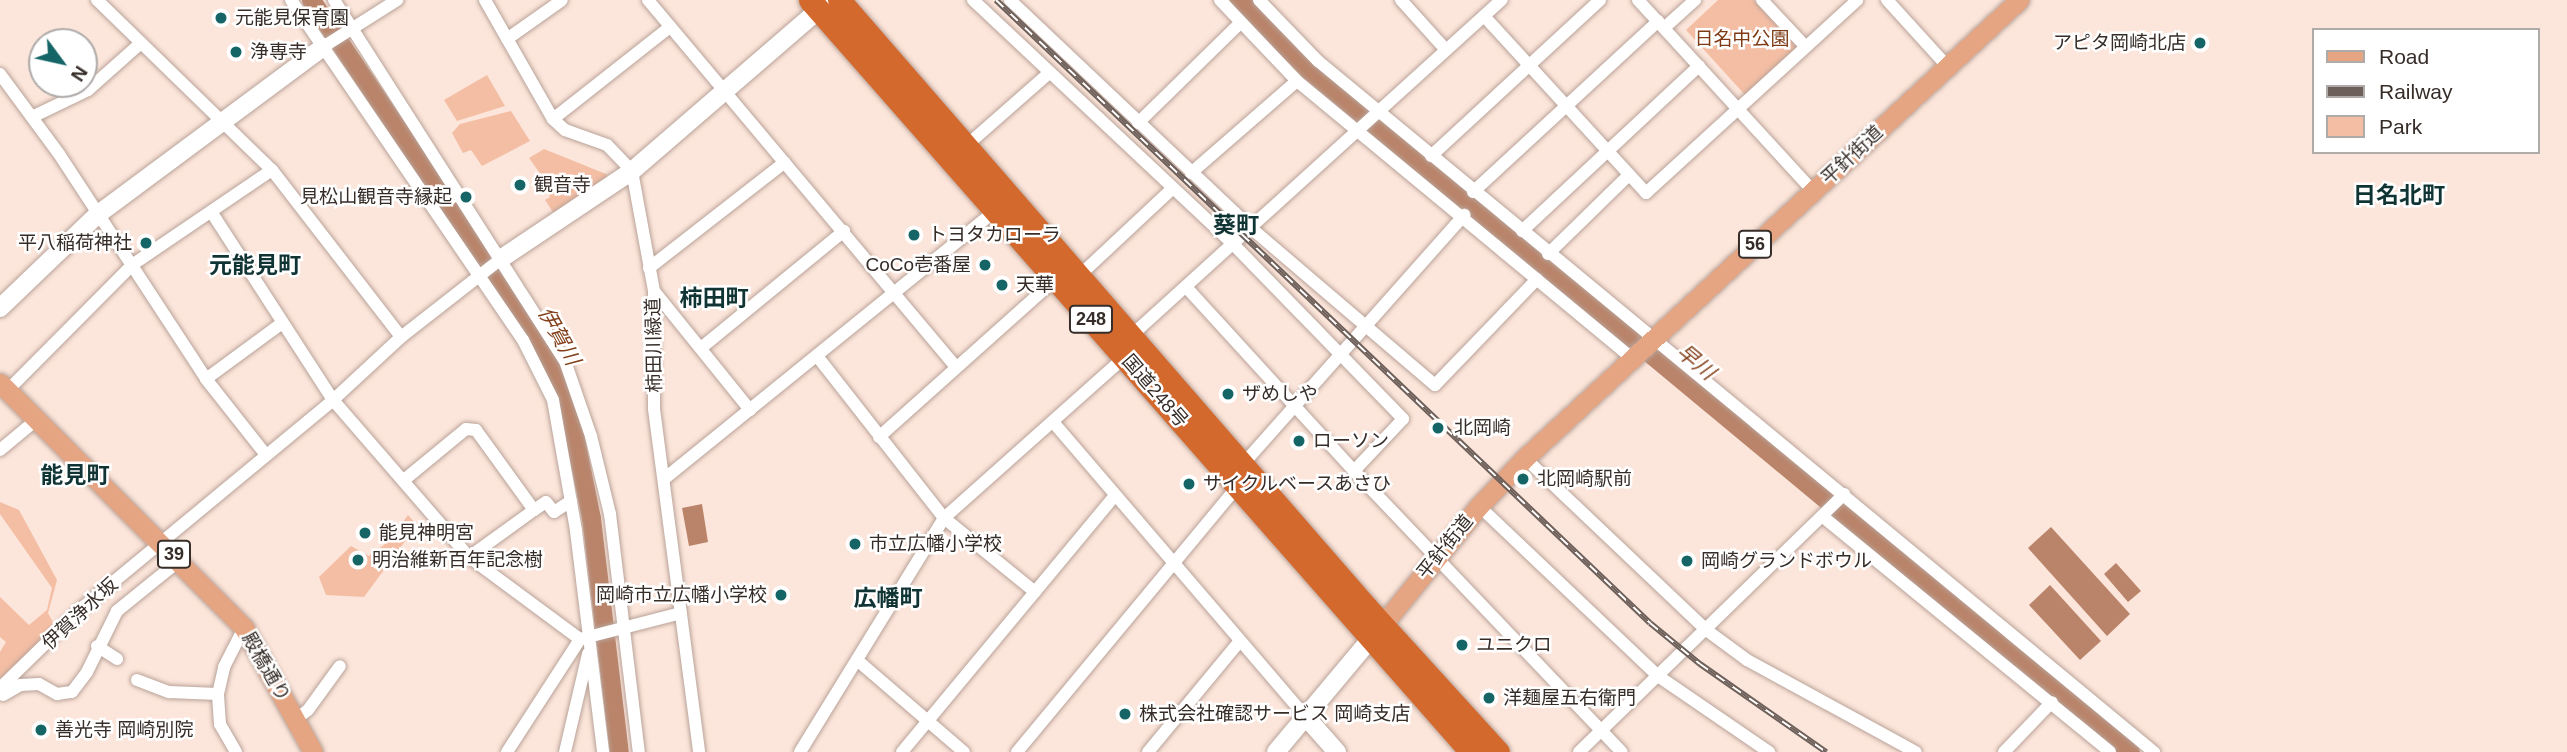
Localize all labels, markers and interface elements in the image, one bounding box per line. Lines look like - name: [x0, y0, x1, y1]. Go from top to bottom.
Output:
- place label: 元能見保育園: [235, 7, 349, 29]
- marker: 元能見保育園: [213, 10, 229, 26]
- north arrow: [28, 28, 98, 98]
- park label: 日名中公園: [1695, 28, 1789, 50]
- legend: [2312, 28, 2539, 154]
- place label: アピタ岡崎北店: [2053, 32, 2186, 54]
- marker: アピタ岡崎北店: [2192, 35, 2208, 51]
- place label: 浄専寺: [250, 41, 307, 63]
- marker: 浄専寺: [228, 44, 244, 60]
- text: Road: [2379, 45, 2429, 68]
- text: N: [67, 62, 92, 85]
- text: Railway: [2379, 80, 2453, 103]
- text: Park: [2379, 115, 2422, 138]
- street label: 平針街道: [1816, 121, 1888, 189]
- place label: 観音寺: [534, 174, 591, 196]
- marker: 観音寺: [512, 177, 528, 193]
- district label: 日名北町: [2353, 181, 2445, 209]
- place label: 見松山観音寺縁起: [300, 186, 452, 208]
- marker: 見松山観音寺縁起: [458, 189, 474, 205]
- district label: 葵町: [1213, 211, 1259, 239]
- place label: トヨタカローラ: [928, 224, 1061, 246]
- marker: トヨタカローラ: [906, 227, 922, 243]
- road number: 56: [1738, 230, 1772, 258]
- place label: 平八稲荷神社: [18, 232, 132, 254]
- marker: 平八稲荷神社: [138, 235, 154, 251]
- district label: 元能見町: [209, 251, 301, 279]
- place label: CoCo壱番屋: [865, 254, 971, 276]
- marker: CoCo壱番屋: [977, 257, 993, 273]
- place label: 天華: [1016, 274, 1054, 296]
- marker: 天華: [994, 277, 1010, 293]
- district label: 柿田町: [680, 284, 748, 312]
- street label: 柿田川緑道: [642, 297, 666, 393]
- water label: 伊賀川: [533, 302, 585, 370]
- road number: 248: [1068, 304, 1114, 334]
- water label: 早川: [1672, 339, 1720, 385]
- street label: 国道248号: [1117, 350, 1193, 432]
- place label: ザめしや: [1242, 383, 1318, 405]
- marker: ザめしや: [1220, 386, 1236, 402]
- place label: 北岡崎: [1454, 417, 1511, 439]
- marker: 北岡崎: [1428, 418, 1448, 438]
- place label: ローソン: [1313, 430, 1389, 452]
- marker: ローソン: [1291, 433, 1307, 449]
- district label: 能見町: [41, 461, 109, 489]
- place label: 北岡崎駅前: [1537, 468, 1632, 490]
- marker: 北岡崎駅前: [1515, 471, 1531, 487]
- place label: サイクルベースあさひ: [1203, 473, 1393, 495]
- marker: サイクルベースあさひ: [1181, 476, 1197, 492]
- street label: 平針街道: [1412, 510, 1478, 584]
- place label: 能見神明宮: [379, 522, 474, 544]
- marker: 能見神明宮: [357, 525, 373, 541]
- place label: 市立広幡小学校: [869, 533, 1002, 555]
- marker: 市立広幡小学校: [847, 536, 863, 552]
- road number: 39: [156, 540, 192, 568]
- place label: 明治維新百年記念樹: [372, 549, 543, 571]
- place label: 岡崎グランドボウル: [1701, 550, 1872, 572]
- marker: 明治維新百年記念樹: [350, 552, 366, 568]
- marker: 岡崎グランドボウル: [1679, 553, 1695, 569]
- street label: 伊賀浄水坂: [37, 573, 123, 655]
- place label: 岡崎市立広幡小学校: [596, 584, 767, 606]
- district label: 広幡町: [854, 584, 922, 612]
- marker: 岡崎市立広幡小学校: [773, 587, 789, 603]
- street label: 殿橋通り: [237, 628, 295, 706]
- place label: ユニクロ: [1476, 634, 1552, 656]
- marker: ユニクロ: [1454, 637, 1470, 653]
- place label: 洋麺屋五右衛門: [1503, 687, 1636, 709]
- marker: 洋麺屋五右衛門: [1481, 690, 1497, 706]
- place label: 株式会社確認サービス 岡崎支店: [1139, 703, 1410, 725]
- marker: 株式会社確認サービス 岡崎支店: [1117, 706, 1133, 722]
- place label: 善光寺 岡崎別院: [55, 719, 193, 741]
- marker: 善光寺 岡崎別院: [33, 722, 49, 738]

